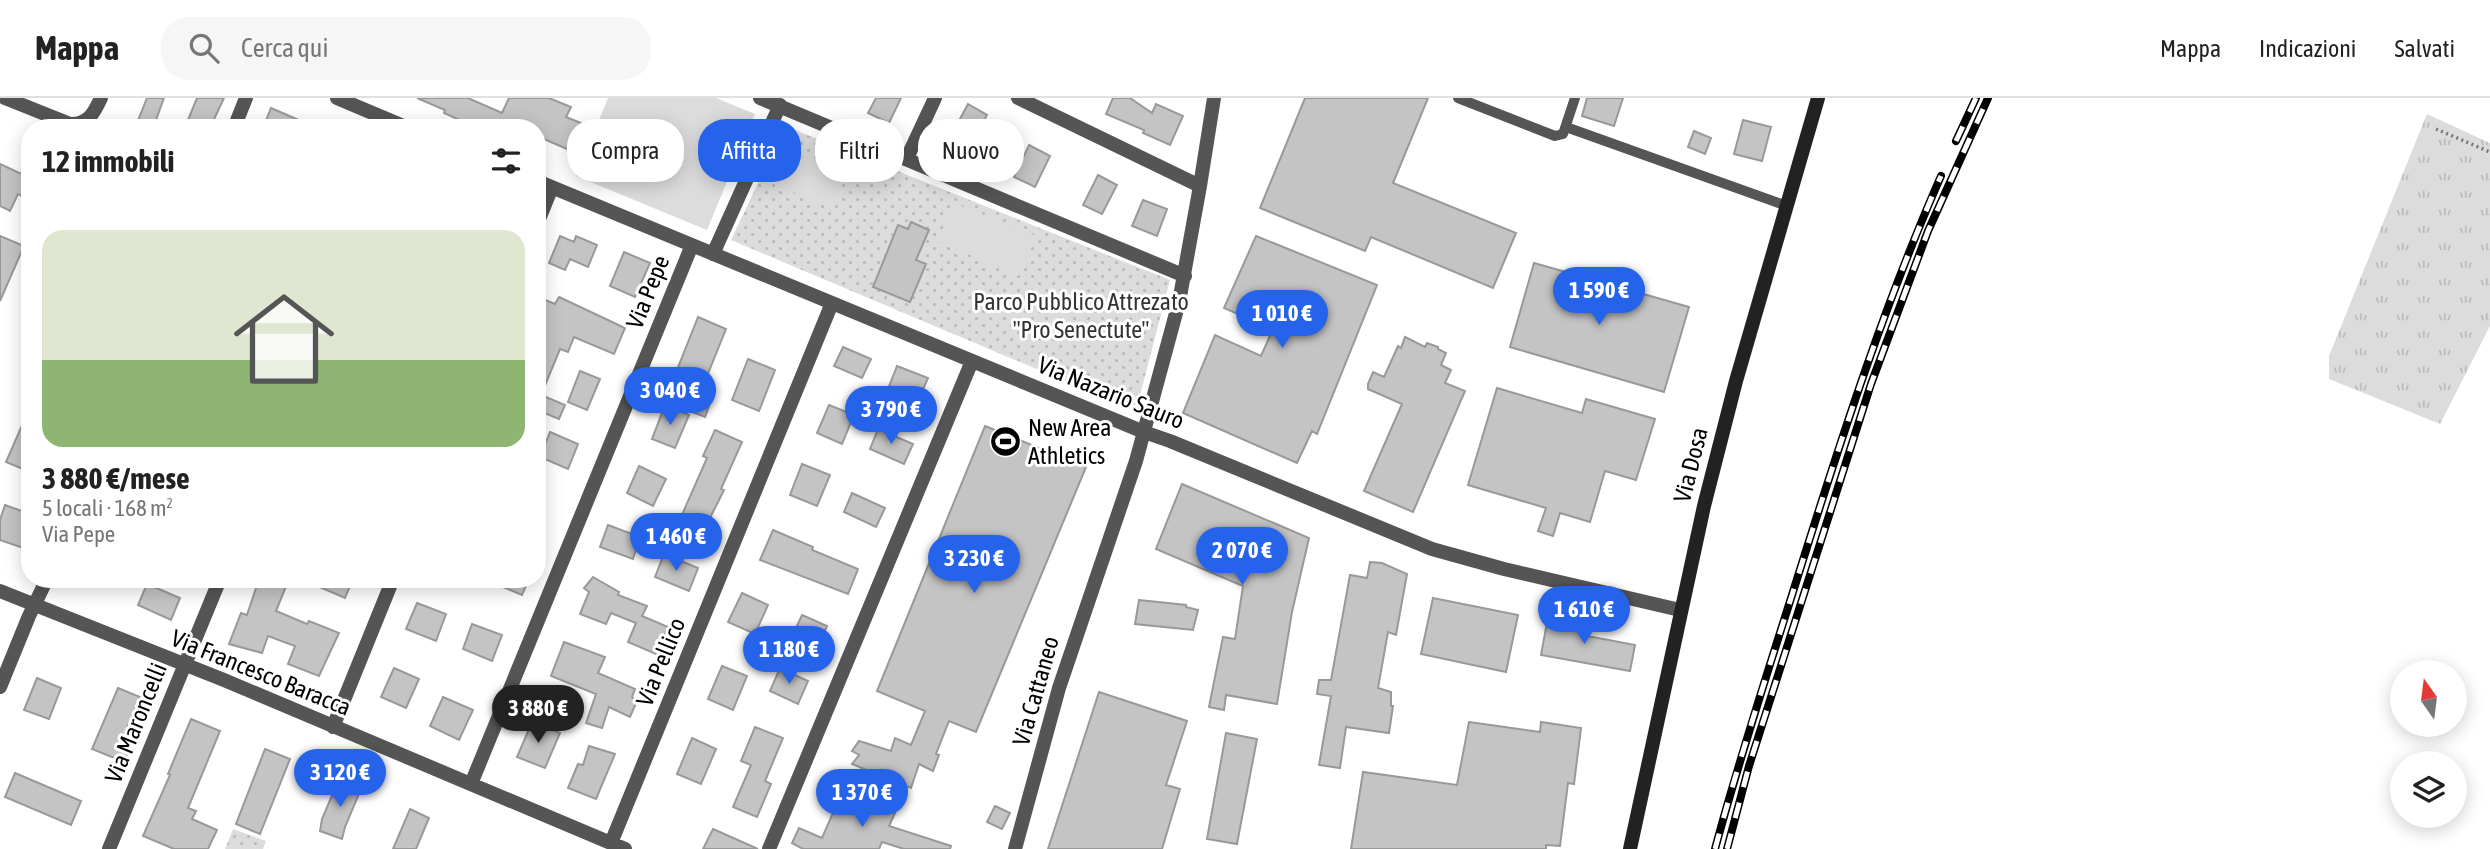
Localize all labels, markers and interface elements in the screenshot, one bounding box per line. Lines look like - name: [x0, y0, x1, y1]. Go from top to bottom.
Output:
- search box: [161, 17, 651, 80]
- text: Mappa: [35, 29, 119, 67]
- icon: search: [185, 29, 223, 67]
- text: Cerca qui: [241, 33, 328, 63]
- text: Mappa: [2160, 35, 2221, 62]
- text: Indicazioni: [2259, 35, 2356, 62]
- text: Salvati: [2394, 35, 2455, 62]
- chip: Compra: [567, 119, 684, 182]
- chip: Affitta: [698, 119, 801, 182]
- chip: Filtri: [815, 119, 904, 182]
- chip: Nuovo: [918, 119, 1024, 182]
- icon: filters: [487, 142, 525, 180]
- text: 12 immobili: [42, 144, 174, 178]
- street label: Via Pepe: [621, 251, 674, 332]
- pin: 1 590 €: [1534, 268, 1664, 327]
- icon: home: [221, 276, 347, 402]
- text: 1 590 €: [1569, 277, 1629, 303]
- park label: Parco Pubblico Attrezato "Pro Senectute": [973, 288, 1189, 343]
- pin: 1 010 €: [1217, 290, 1347, 350]
- text: 1 010 €: [1252, 300, 1312, 326]
- street label: Via Nazario Sauro: [1034, 351, 1188, 434]
- pin: 3 040 €: [605, 368, 735, 427]
- text: 3 040 €: [640, 377, 700, 403]
- pin: 3 790 €: [826, 386, 956, 446]
- text: 3 790 €: [861, 396, 921, 422]
- place label: New Area Athletics: [1028, 414, 1111, 469]
- sports icon: New Area Athletics: [988, 425, 1022, 459]
- street label: Via Dosa: [1668, 425, 1713, 505]
- text: 3 880 €/mese: [42, 461, 190, 495]
- text: 5 locali · 168 m²: [42, 495, 173, 521]
- pin: 1 460 €: [611, 514, 741, 573]
- text: Via Pepe: [42, 521, 115, 547]
- text: 1 460 €: [646, 523, 706, 549]
- pin: 2 070 €: [1177, 528, 1307, 587]
- pin: 3 230 €: [909, 536, 1039, 595]
- text: 2 070 €: [1212, 537, 1272, 563]
- text: 3 230 €: [944, 545, 1004, 571]
- pin: 1 610 €: [1519, 587, 1649, 646]
- text: 1 610 €: [1554, 596, 1614, 622]
- street label: Via Pellico: [631, 614, 690, 710]
- street label: Via Francesco Baracca: [167, 624, 355, 721]
- pin: 1 180 €: [724, 626, 854, 686]
- street label: Via Cattaneo: [1007, 633, 1064, 749]
- text: 1 180 €: [759, 636, 819, 662]
- street label: Via Maroncelli: [99, 659, 172, 787]
- north arrow: [2390, 660, 2468, 737]
- map controls: [2390, 660, 2467, 828]
- pin: 3 880 €: [473, 686, 603, 745]
- text: 3 880 €: [508, 695, 568, 721]
- pin: 3 120 €: [275, 750, 405, 809]
- button: layers: [2390, 751, 2467, 828]
- text: 3 120 €: [310, 759, 370, 785]
- pin: 1 370 €: [797, 770, 927, 829]
- text: 1 370 €: [832, 779, 892, 805]

